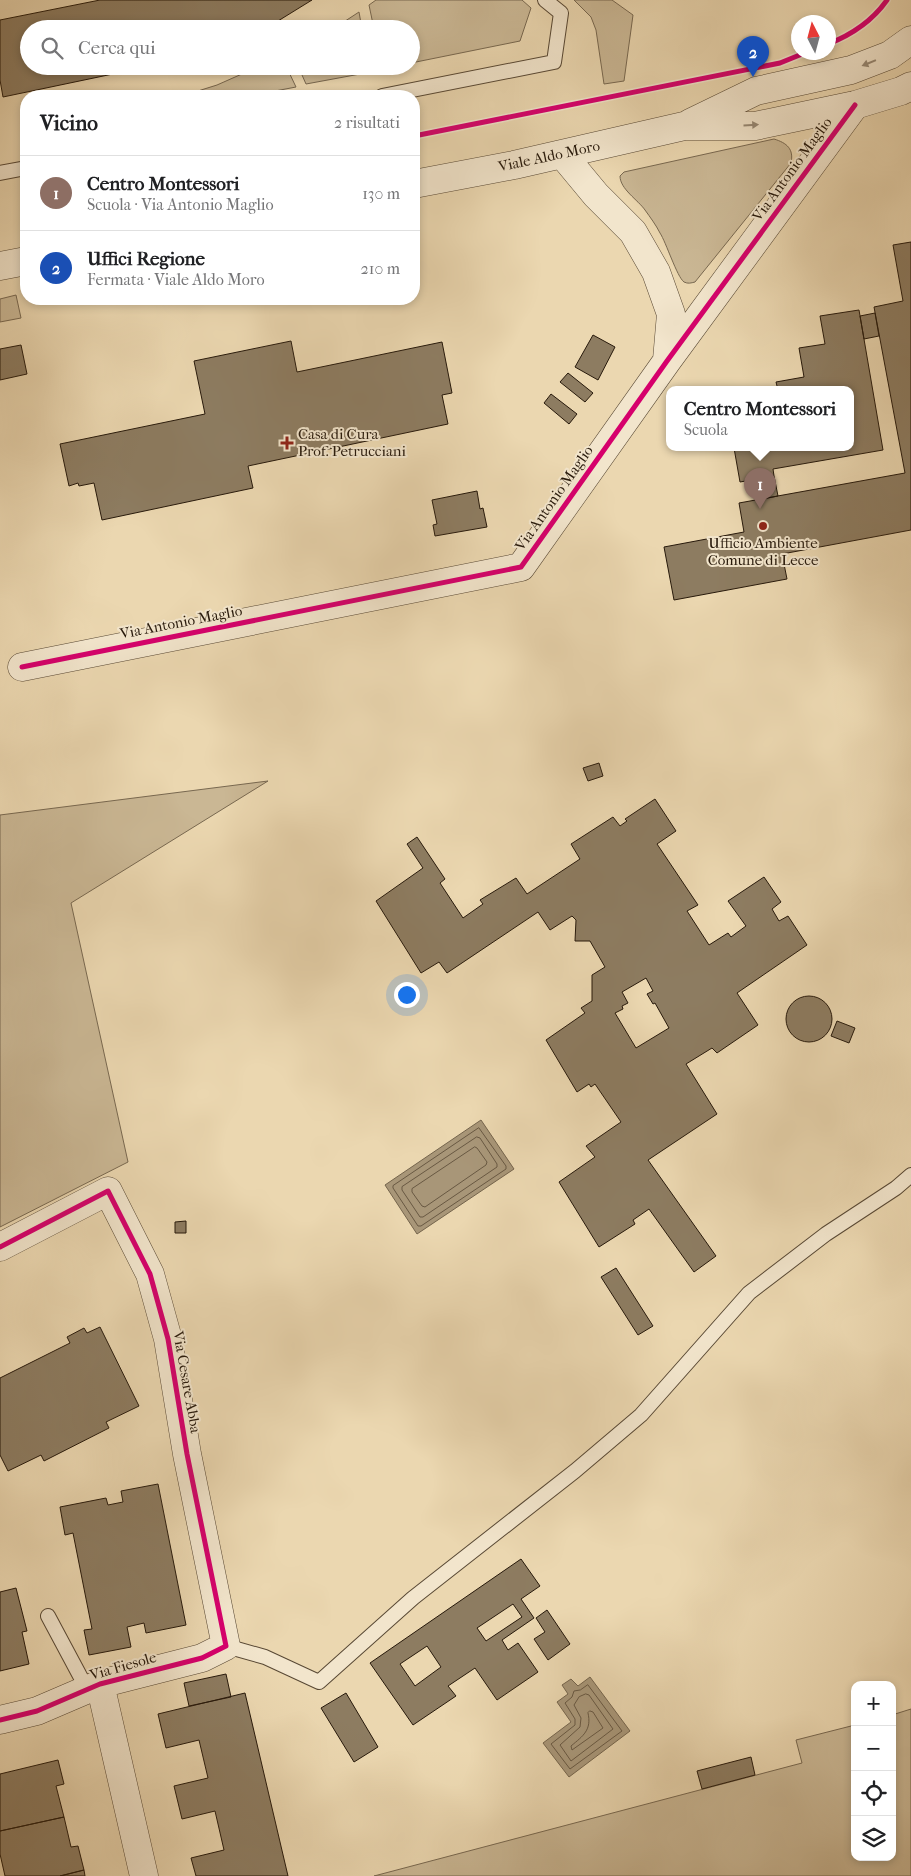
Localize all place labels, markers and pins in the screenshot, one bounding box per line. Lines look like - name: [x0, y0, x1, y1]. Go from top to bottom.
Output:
- pin: 2: [737, 36, 769, 77]
- place label: Casa di Cura Prof. Petrucciani: [298, 425, 407, 460]
- marker: Casa di Cura Prof. Petrucciani: [280, 436, 294, 450]
- pin: 1: [744, 468, 776, 509]
- marker: Ufficio Ambiente Comune di Lecce: [757, 520, 769, 532]
- place label: Ufficio Ambiente Comune di Lecce: [708, 534, 819, 569]

